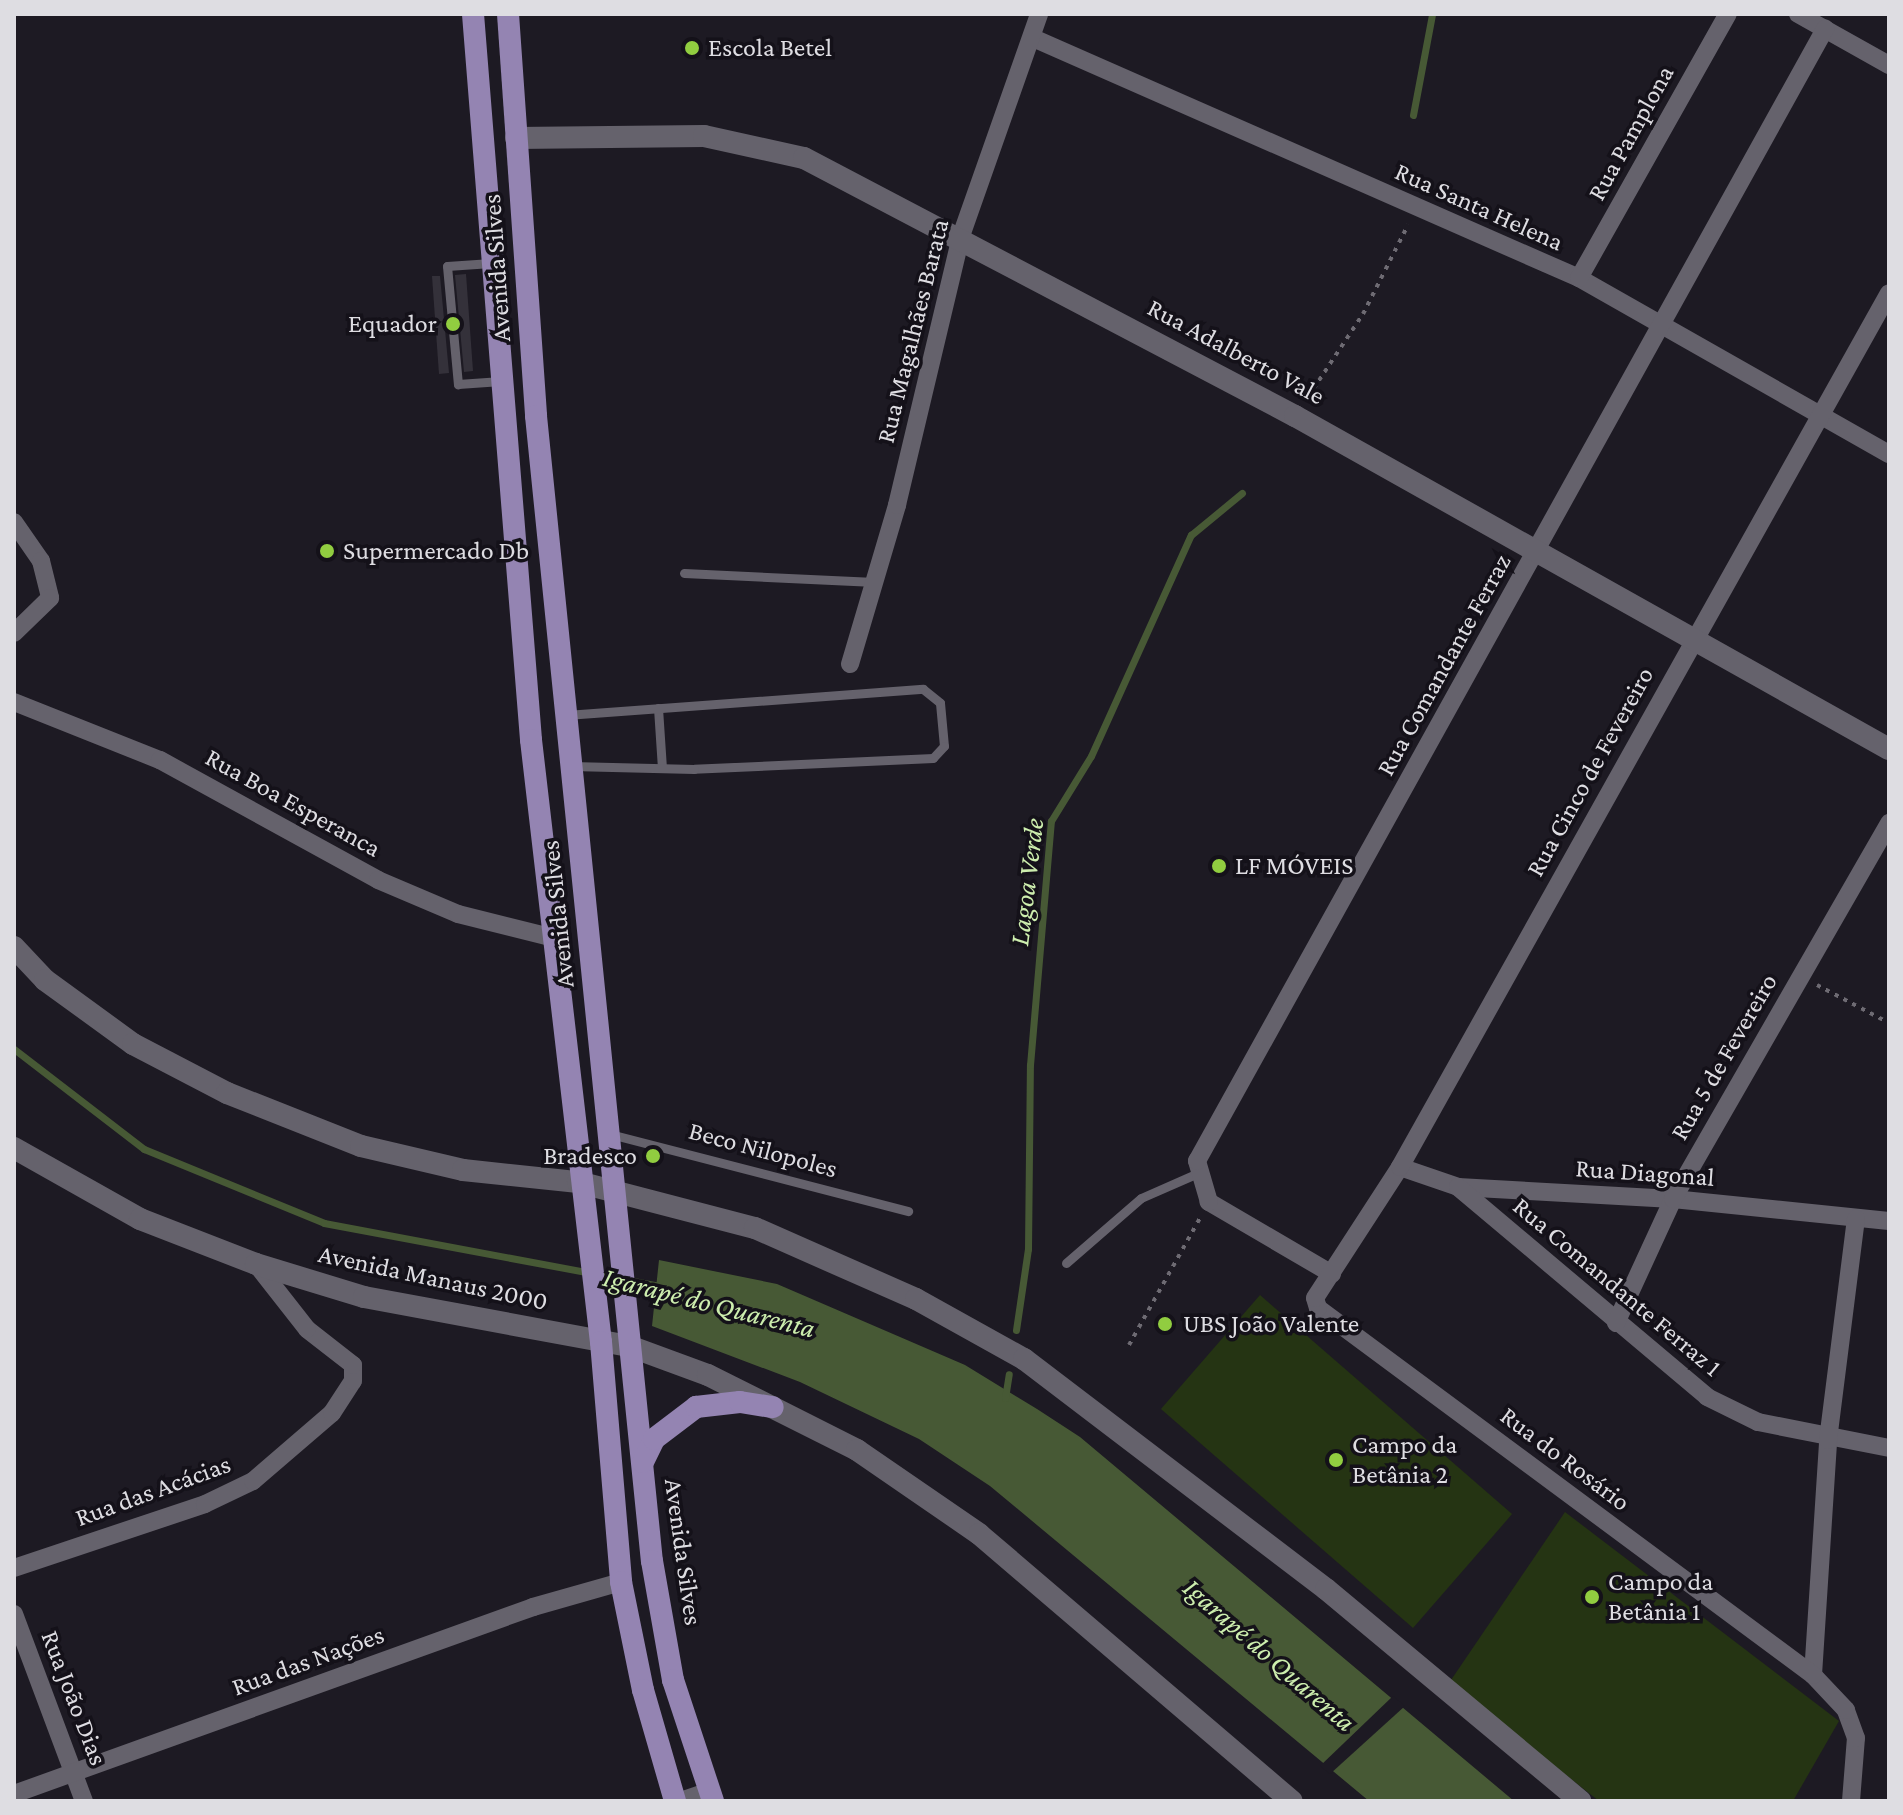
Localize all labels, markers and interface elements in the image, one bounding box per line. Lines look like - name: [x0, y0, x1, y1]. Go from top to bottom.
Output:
- place label: Escola Betel: [708, 32, 832, 64]
- marker: Escola Betel: [683, 39, 701, 57]
- street label: Rua Pamplona: [1581, 60, 1681, 206]
- street label: Rua Santa Helena: [1390, 156, 1568, 258]
- street label: Avenida Silves: [476, 193, 518, 343]
- street label: Rua Magalhães Barata: [870, 216, 956, 446]
- street label: Rua Adalberto Vale: [1142, 292, 1330, 412]
- place label: Equador: [348, 308, 437, 340]
- marker: Equador: [444, 315, 462, 333]
- place label: Supermercado Db: [343, 535, 529, 567]
- marker: Supermercado Db: [318, 542, 336, 560]
- street label: Rua Comandante Ferraz: [1370, 549, 1518, 781]
- street label: Rua Cinco de Fevereiro: [1519, 662, 1661, 882]
- street label: Rua Boa Esperanca: [200, 742, 386, 864]
- water label: Lagoa Verde: [1003, 816, 1051, 948]
- street label: Avenida Silves: [535, 839, 581, 989]
- place label: LF MÓVEIS: [1235, 850, 1353, 882]
- marker: LF MÓVEIS: [1210, 857, 1228, 875]
- street label: Rua 5 de Fevereiro: [1664, 968, 1784, 1146]
- street label: Beco Nilopoles: [685, 1115, 841, 1185]
- place label: Bradesco: [543, 1140, 637, 1172]
- marker: Bradesco: [644, 1147, 662, 1165]
- street label: Rua Diagonal: [1575, 1153, 1715, 1193]
- street label: Rua Comandante Ferraz 1: [1506, 1191, 1728, 1383]
- street label: Avenida Manaus 2000: [315, 1238, 551, 1318]
- water label: Igarapé do Quarenta: [599, 1260, 819, 1346]
- place label: UBS João Valente: [1183, 1308, 1359, 1340]
- marker: UBS João Valente: [1154, 1313, 1176, 1335]
- street label: Rua do Rosário: [1494, 1400, 1636, 1518]
- place label: Campo da Betânia 2: [1352, 1429, 1457, 1490]
- street label: Rua das Acácias: [71, 1448, 235, 1534]
- marker: Campo da Betânia 2: [1327, 1451, 1345, 1469]
- street label: Avenida Silves: [657, 1477, 709, 1627]
- place label: Campo da Betânia 1: [1608, 1566, 1713, 1628]
- water label: Igarapé do Quarenta: [1176, 1571, 1362, 1739]
- marker: Campo da Betânia 1: [1583, 1588, 1601, 1606]
- street label: Rua das Nações: [228, 1619, 388, 1703]
- street label: Rua João Dias: [34, 1626, 114, 1770]

